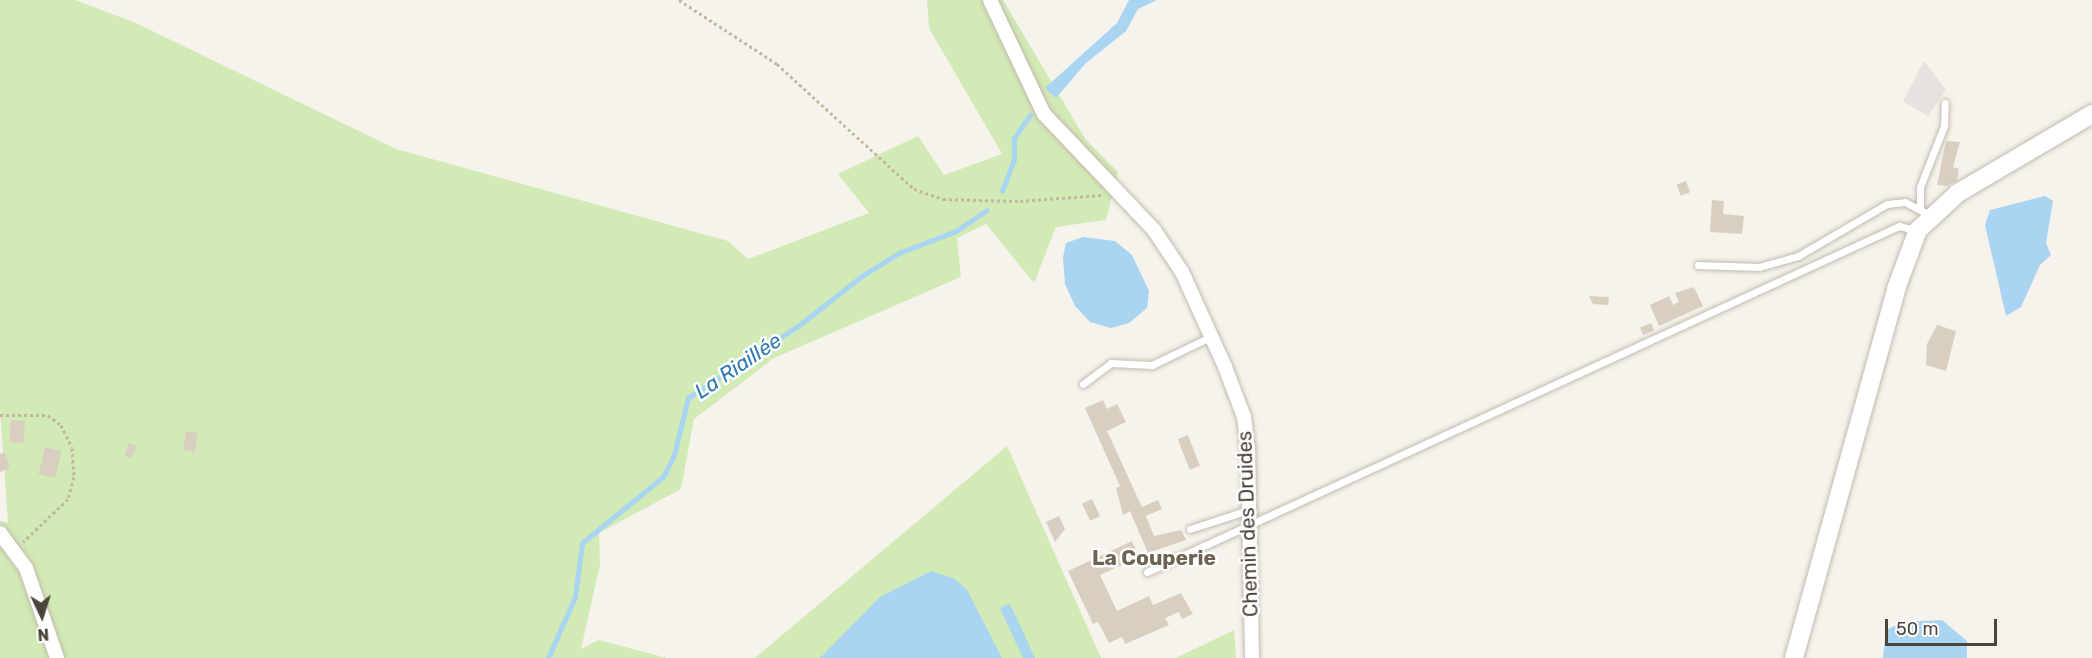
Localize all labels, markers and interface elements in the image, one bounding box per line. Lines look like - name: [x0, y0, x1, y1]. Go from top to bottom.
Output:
- water label: La Riaillée: [690, 328, 786, 404]
- street label: Chemin des Druides: [1233, 431, 1263, 617]
- district label: La Couperie: [1092, 545, 1216, 571]
- north arrow: [12, 586, 72, 646]
- scale bar: [1888, 607, 2000, 645]
- text: 50 m: [1896, 618, 1939, 640]
- text: N: [37, 625, 50, 644]

